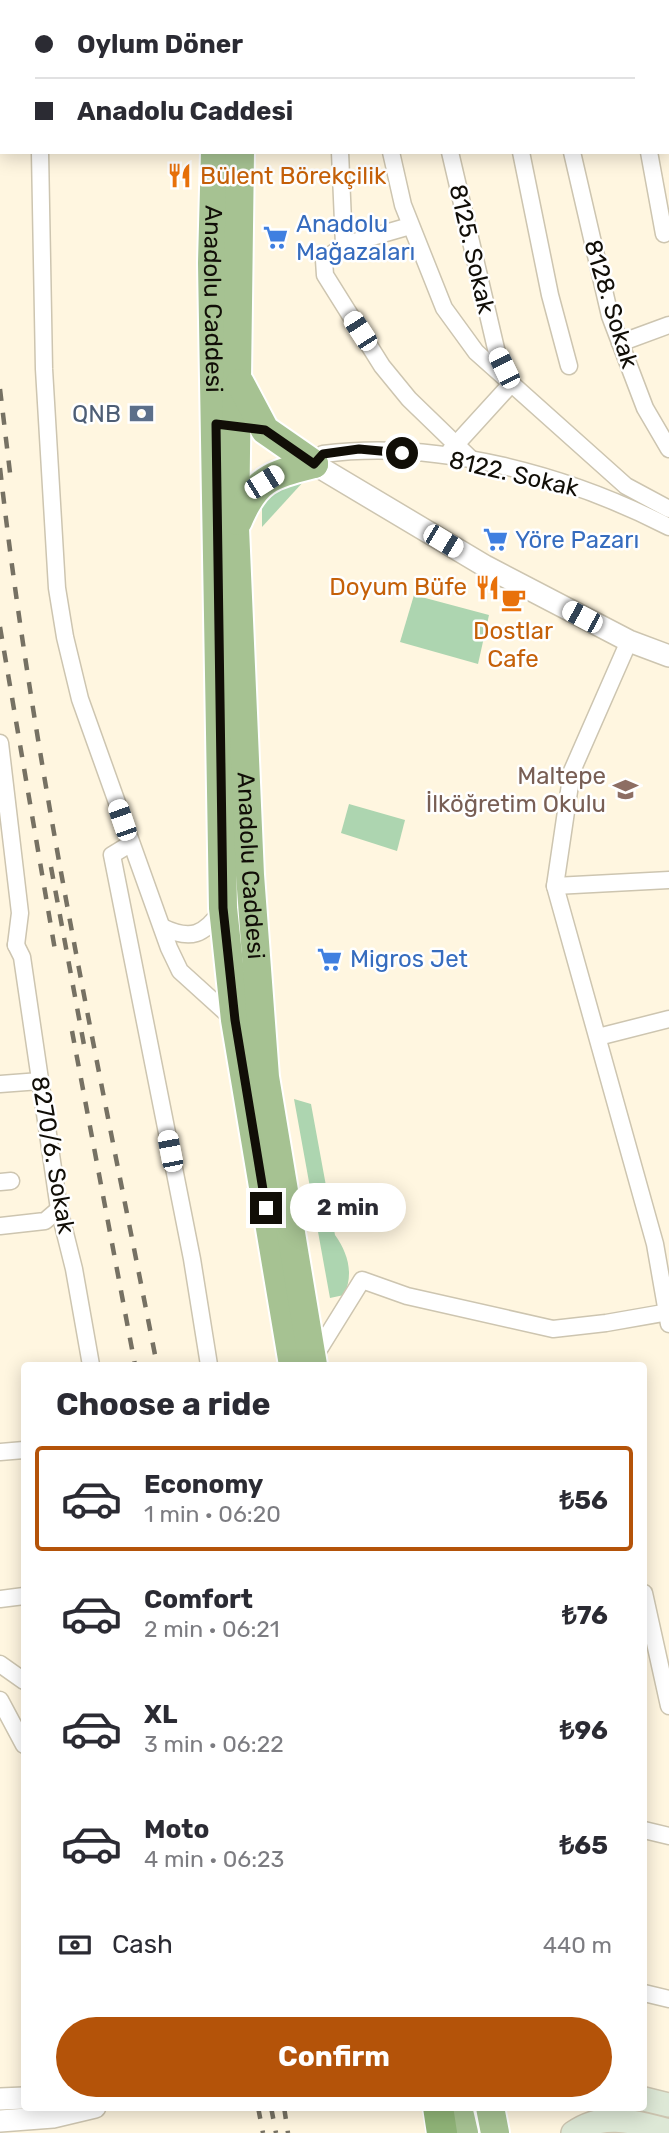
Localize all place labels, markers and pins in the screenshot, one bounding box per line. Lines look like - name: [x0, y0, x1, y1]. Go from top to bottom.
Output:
- restaurant icon: Bülent Börekçilik: [166, 162, 194, 190]
- place label: Bülent Börekçilik: [200, 162, 387, 190]
- place label: Anadolu Mağazaları: [296, 210, 415, 266]
- supermarket icon: Anadolu Mağazaları: [262, 224, 290, 252]
- place label: QNB: [72, 400, 121, 428]
- bank icon: QNB: [127, 400, 155, 428]
- supermarket icon: Yöre Pazarı: [481, 526, 509, 554]
- place label: Yöre Pazarı: [515, 526, 639, 554]
- place label: Doyum Büfe: [329, 573, 467, 601]
- restaurant icon: Doyum Büfe: [473, 573, 501, 601]
- cafe icon: Dostlar Cafe: [499, 586, 527, 614]
- place label: Dostlar Cafe: [473, 617, 553, 673]
- place label: Maltepe İlköğretim Okulu: [426, 762, 606, 818]
- school or university icon: Maltepe İlköğretim Okulu: [612, 776, 640, 804]
- supermarket icon: Migros Jet: [316, 945, 344, 973]
- place label: Migros Jet: [350, 945, 468, 973]

